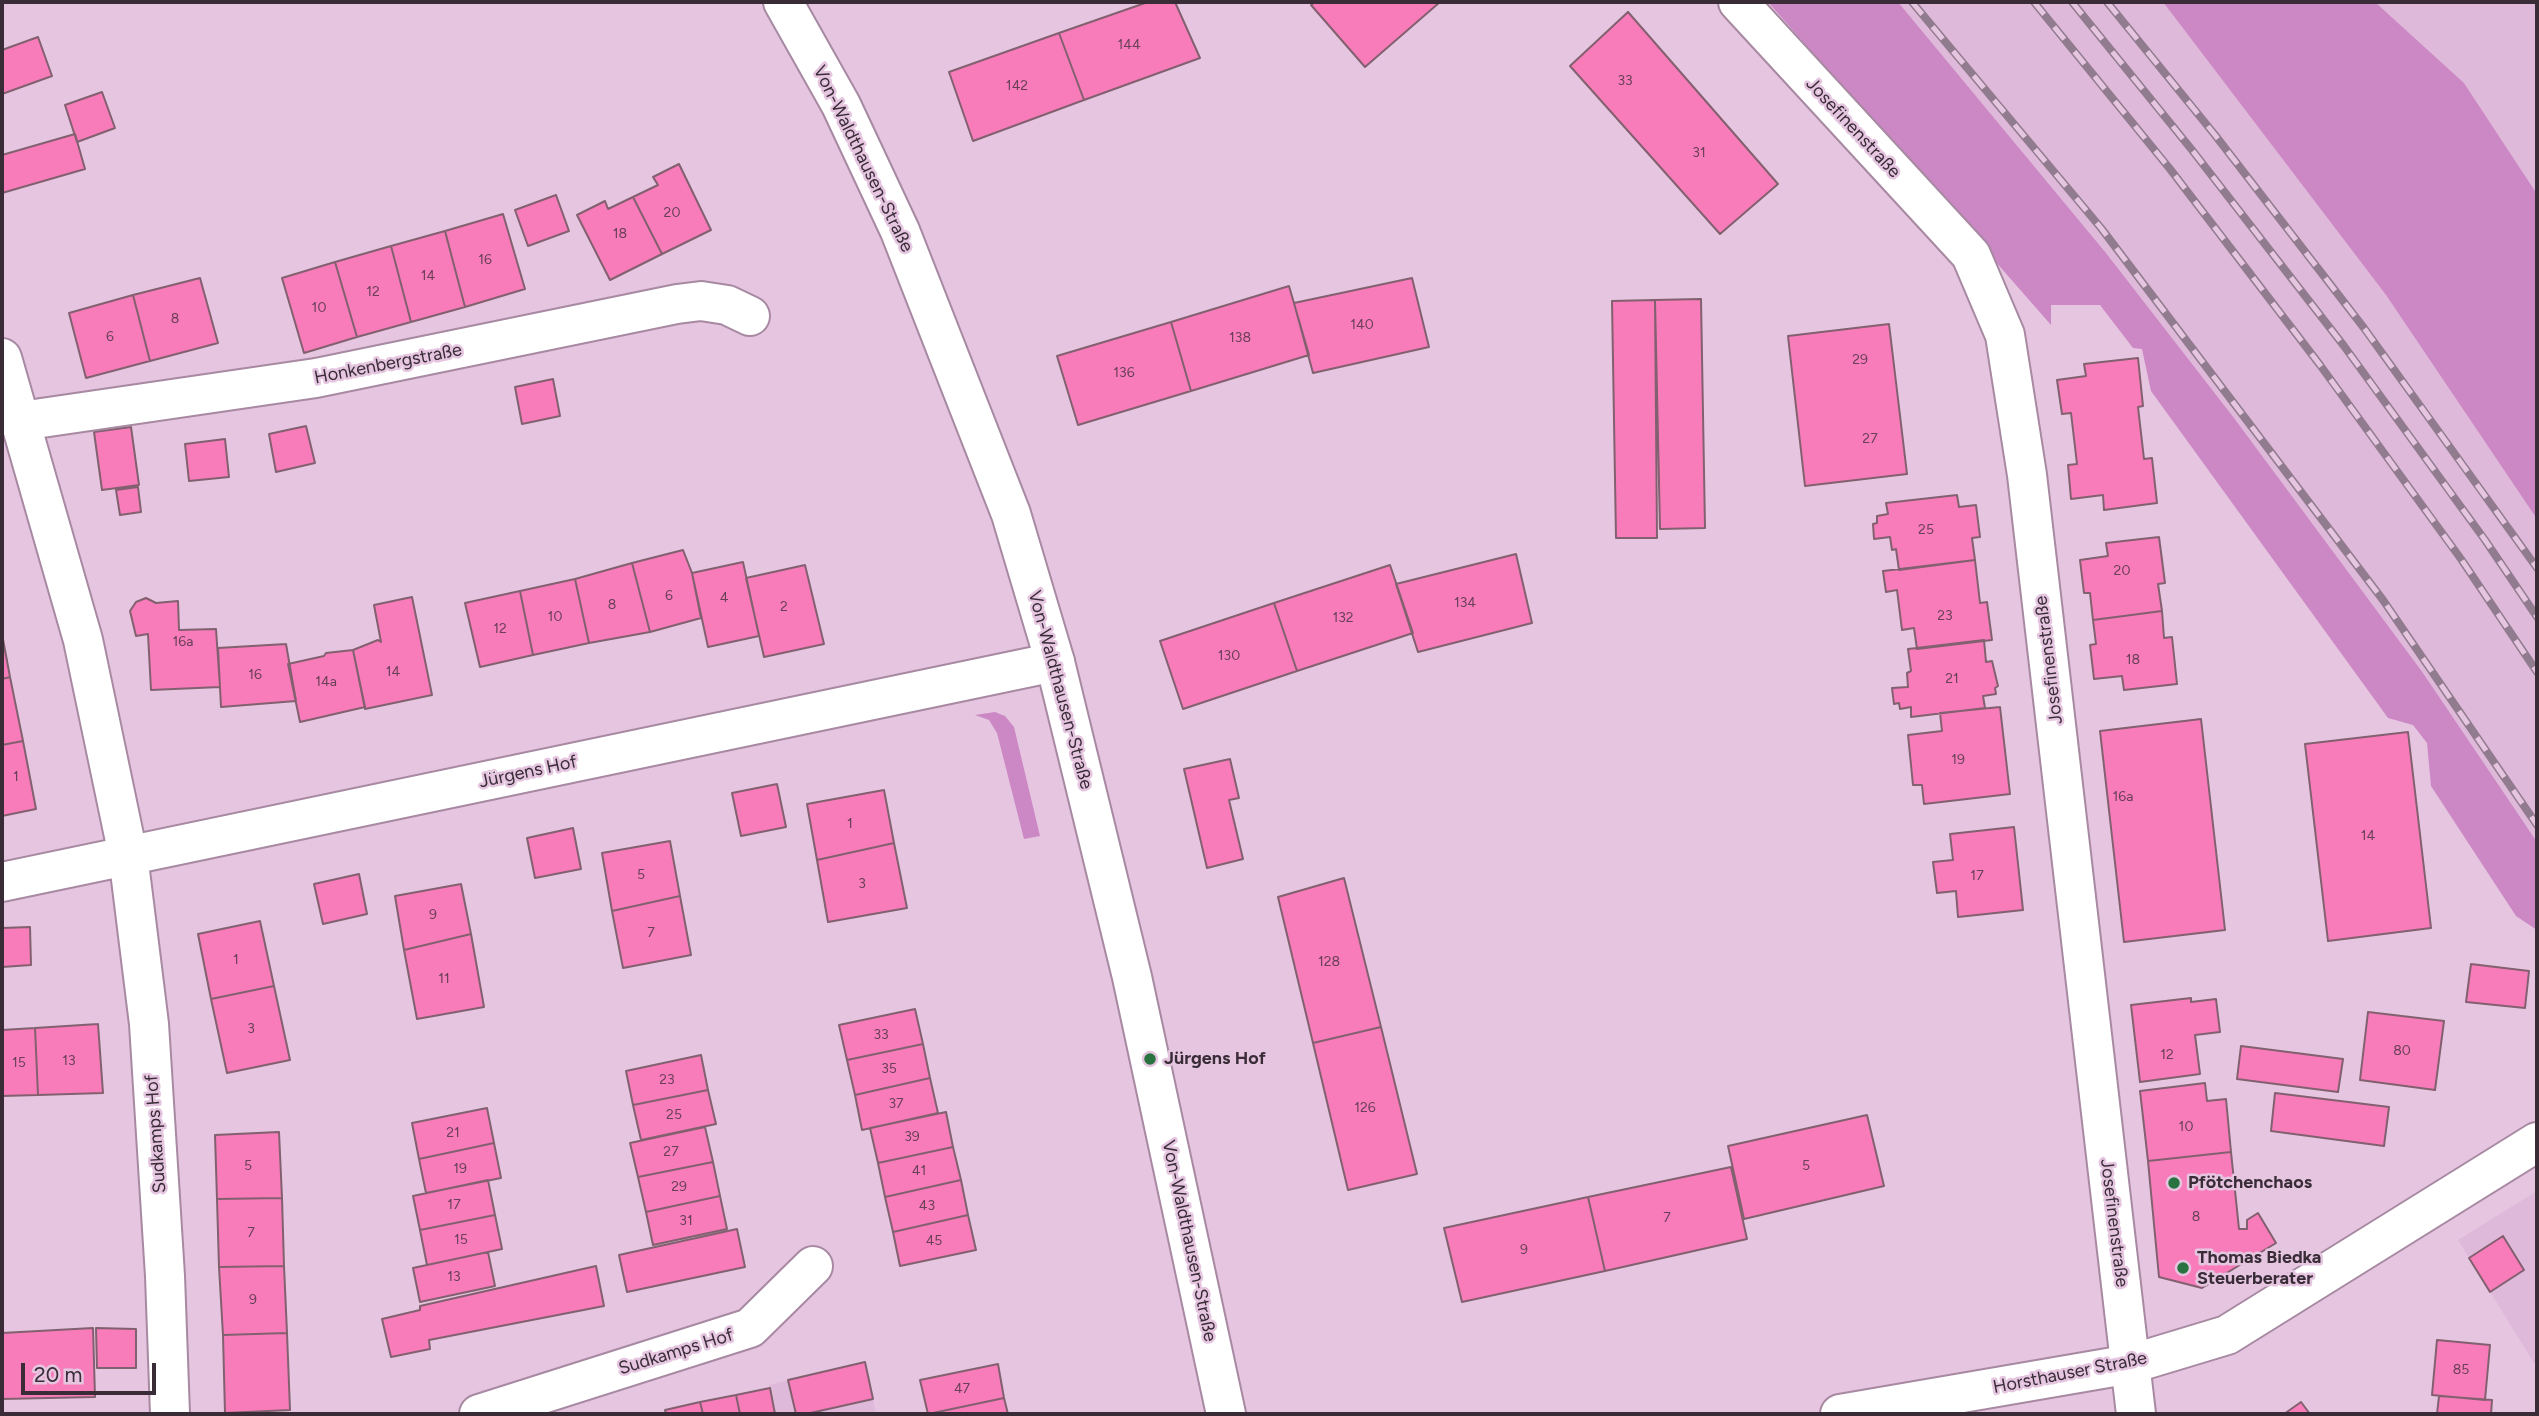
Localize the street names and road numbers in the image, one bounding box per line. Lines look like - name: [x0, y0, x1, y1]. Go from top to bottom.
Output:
- street label: Von-Waldthausen-Straße: [808, 62, 918, 256]
- street label: Josefinenstraße: [1801, 73, 1905, 183]
- street label: Honkenbergstraße: [312, 339, 464, 389]
- street label: Von-Waldthausen-Straße: [1023, 588, 1097, 792]
- street label: Josefinenstraße: [2030, 595, 2068, 725]
- street label: Jürgens Hof: [477, 751, 579, 793]
- street label: Sudkamps Hof: [141, 1074, 171, 1194]
- street label: Von-Waldthausen-Straße: [1157, 1139, 1221, 1343]
- street label: Josefinenstraße: [2095, 1158, 2133, 1288]
- street label: Sudkamps Hof: [616, 1324, 736, 1380]
- street label: Horsthauser Straße: [1991, 1347, 2149, 1399]

